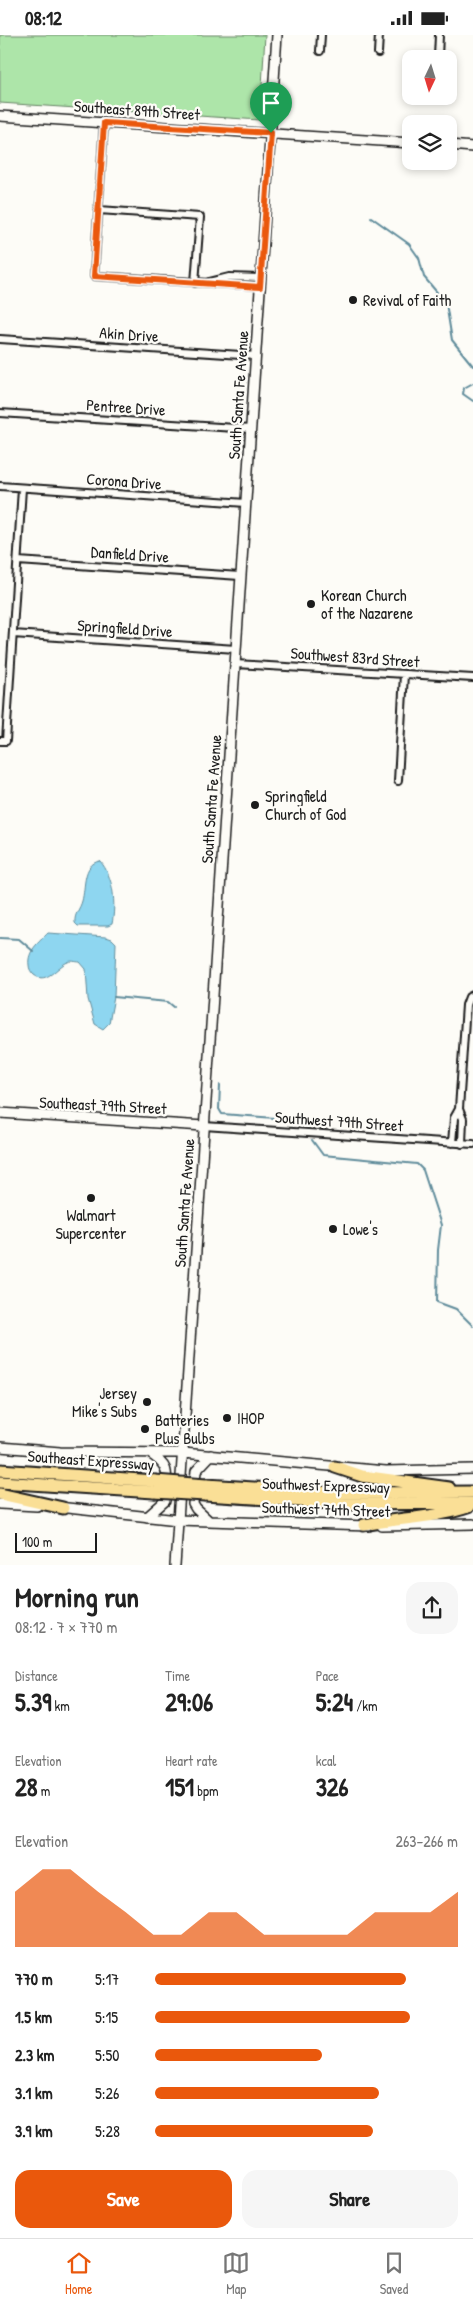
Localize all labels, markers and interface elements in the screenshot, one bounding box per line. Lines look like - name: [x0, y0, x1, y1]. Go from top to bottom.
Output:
- text: 08:12: [25, 5, 62, 31]
- north arrow: [402, 50, 458, 105]
- map controls: [402, 50, 457, 170]
- pin: [250, 82, 292, 133]
- icon: arrive: [257, 89, 285, 117]
- street label: Southeast 89th Street: [73, 95, 201, 125]
- button: layers: [402, 115, 457, 170]
- place label: Revival of Faith: [363, 289, 451, 311]
- marker: Revival of Faith: [347, 294, 359, 306]
- street label: Akin Drive: [99, 321, 160, 347]
- street label: South Santa Fe Avenue: [223, 329, 254, 460]
- street label: Pentree Drive: [86, 393, 167, 421]
- street label: Corona Drive: [86, 467, 163, 495]
- street label: Danfield Drive: [90, 540, 170, 568]
- place label: Korean Church of the Nazarene: [321, 584, 414, 624]
- marker: Korean Church of the Nazarene: [305, 598, 317, 610]
- street label: Springfield Drive: [77, 614, 174, 642]
- street label: Southwest 83rd Street: [290, 642, 421, 673]
- street label: South Santa Fe Avenue: [196, 733, 227, 864]
- place label: Springfield Church of God: [265, 785, 346, 825]
- marker: Springfield Church of God: [249, 799, 261, 811]
- street label: Southeast 79th Street: [39, 1091, 168, 1119]
- street label: Southwest 79th Street: [274, 1106, 404, 1136]
- street label: South Santa Fe Avenue: [169, 1137, 200, 1268]
- marker: Walmart Supercenter: [85, 1192, 97, 1204]
- place label: Walmart Supercenter: [56, 1204, 126, 1244]
- place label: Lowe's: [343, 1218, 378, 1240]
- marker: Lowe's: [327, 1223, 339, 1235]
- place label: Jersey Mike's Subs: [72, 1382, 137, 1422]
- marker: Jersey Mike's Subs: [141, 1396, 153, 1408]
- place label: IHOP: [237, 1407, 265, 1429]
- place label: Batteries Plus Bulbs: [155, 1409, 215, 1449]
- marker: IHOP: [221, 1412, 233, 1424]
- marker: Batteries Plus Bulbs: [139, 1423, 151, 1435]
- street label: Southeast Expressway: [27, 1445, 155, 1475]
- street label: Southwest Expressway: [262, 1472, 391, 1498]
- street label: Southwest 74th Street: [261, 1496, 391, 1522]
- scale bar: [15, 1531, 98, 1554]
- text: 100 m: [22, 1532, 52, 1551]
- text: Morning run: [15, 1578, 139, 1616]
- button: share: [406, 1582, 458, 1634]
- text: 08:12 · 7 × 770 m: [15, 1616, 117, 1638]
- text: Distance: [15, 1666, 58, 1685]
- text: Time: [165, 1666, 190, 1685]
- text: Pace: [316, 1666, 339, 1685]
- text: 5.39: [15, 1685, 51, 1719]
- text: 29:06: [165, 1685, 213, 1719]
- text: 5:24: [316, 1685, 353, 1719]
- text: km: [51, 1696, 70, 1715]
- text: /km: [353, 1696, 378, 1715]
- text: Elevation: [15, 1751, 62, 1770]
- text: Heart rate: [165, 1751, 218, 1770]
- text: kcal: [316, 1751, 336, 1770]
- text: 28: [15, 1770, 38, 1804]
- text: 151: [165, 1770, 194, 1804]
- text: 326: [316, 1770, 349, 1804]
- text: m: [38, 1781, 50, 1800]
- text: bpm: [194, 1781, 219, 1800]
- text: Elevation: [15, 1830, 68, 1852]
- text: 263–266 m: [395, 1830, 458, 1852]
- text: 770 m: [15, 1968, 53, 1990]
- text: 5:17: [95, 1968, 119, 1990]
- text: 1.5 km: [15, 2006, 52, 2028]
- text: 5:15: [95, 2006, 118, 2028]
- text: 2.3 km: [15, 2044, 54, 2066]
- text: 5:50: [95, 2044, 119, 2066]
- text: 3.1 km: [15, 2082, 53, 2104]
- text: 5:26: [95, 2082, 119, 2104]
- text: 3.9 km: [15, 2120, 53, 2142]
- text: 5:28: [95, 2120, 120, 2142]
- button: Save: [15, 2170, 232, 2228]
- button: Share: [242, 2170, 458, 2228]
- tab: Home: [65, 2249, 93, 2298]
- tab: Map: [222, 2249, 250, 2298]
- tab: Saved: [380, 2249, 408, 2298]

